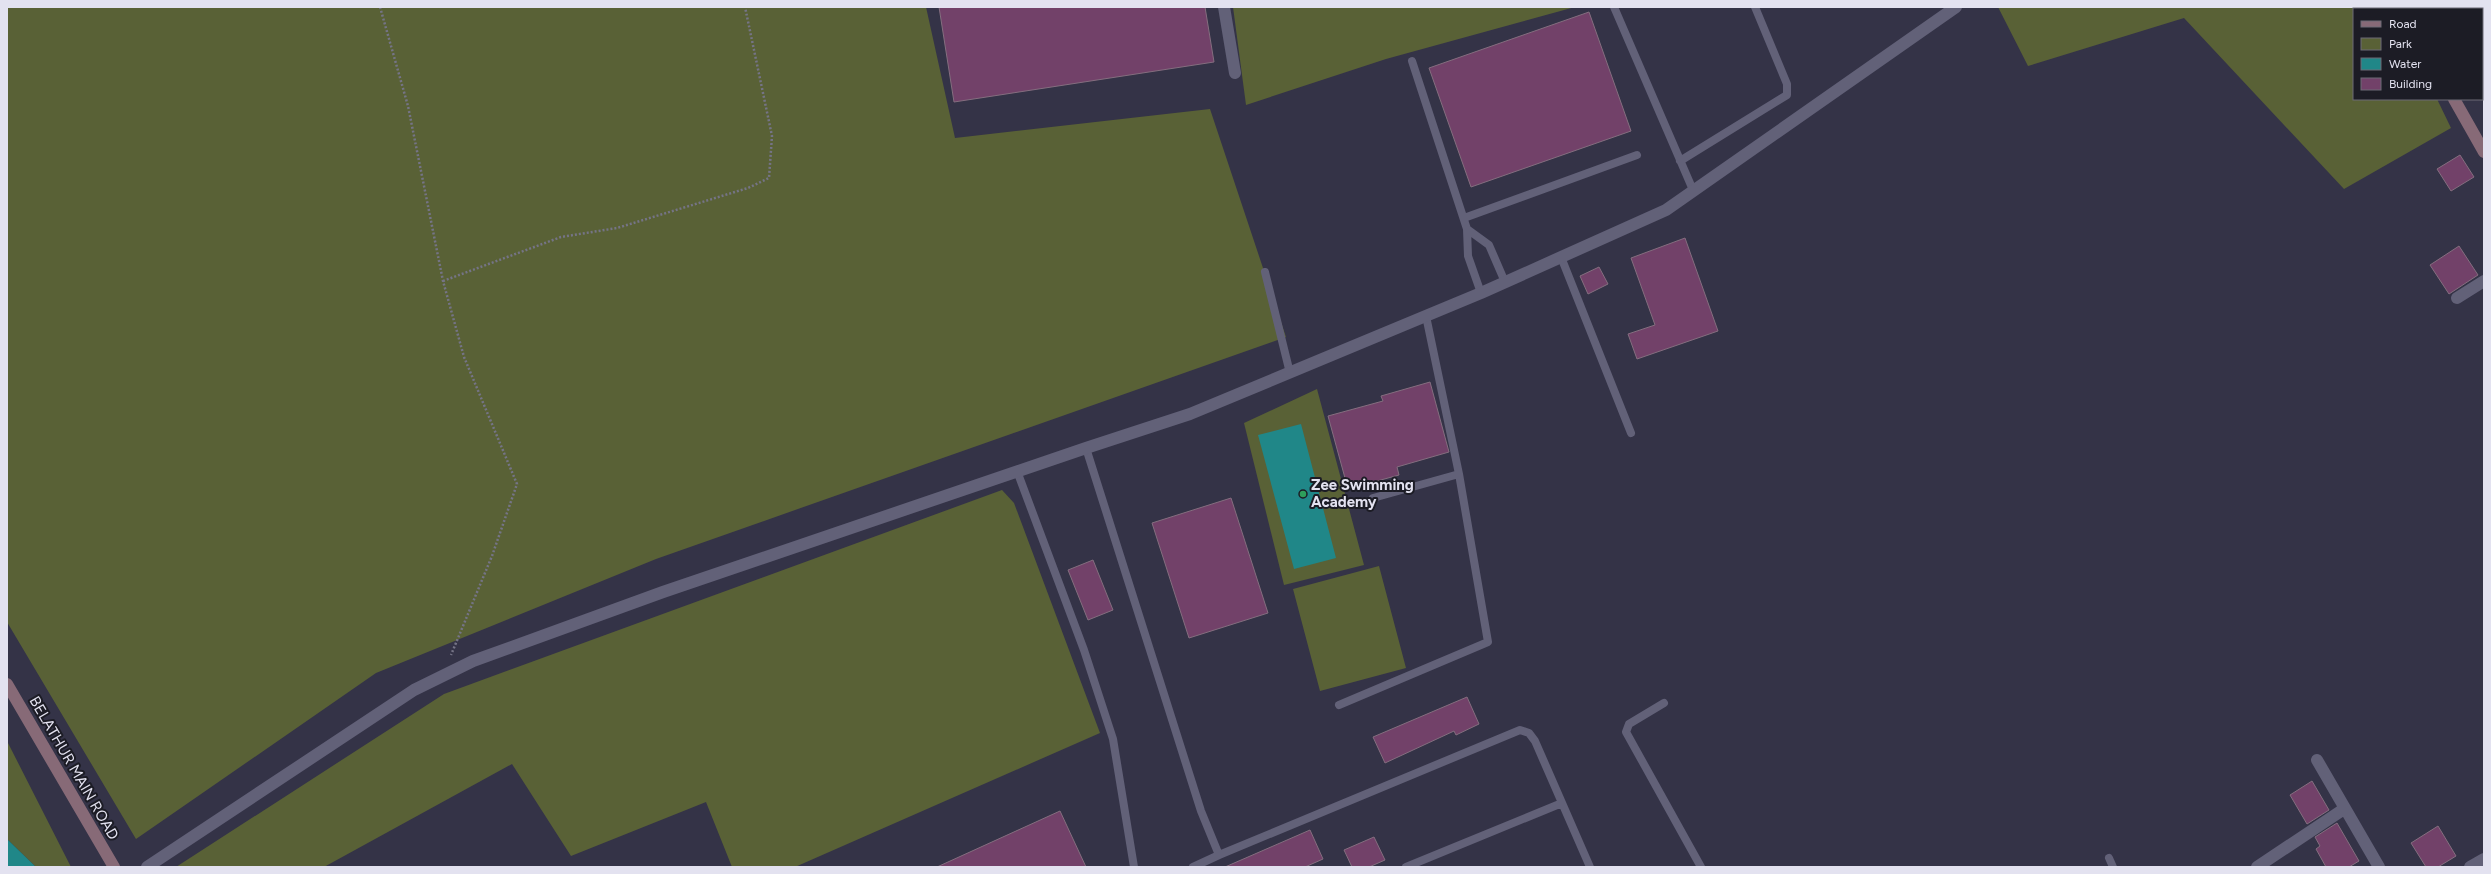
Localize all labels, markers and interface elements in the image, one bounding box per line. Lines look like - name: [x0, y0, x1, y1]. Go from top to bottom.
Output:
- legend: [2353, 8, 2483, 100]
- text: Road: [2389, 17, 2417, 31]
- text: Park: [2389, 37, 2412, 51]
- text: Water: [2389, 57, 2421, 71]
- text: Building: [2389, 77, 2432, 91]
- place label: Zee Swimming Academy: [1311, 476, 1414, 511]
- marker: Zee Swimming Academy: [1298, 489, 1308, 499]
- street label: BELATHUR MAIN ROAD: [26, 693, 122, 843]

